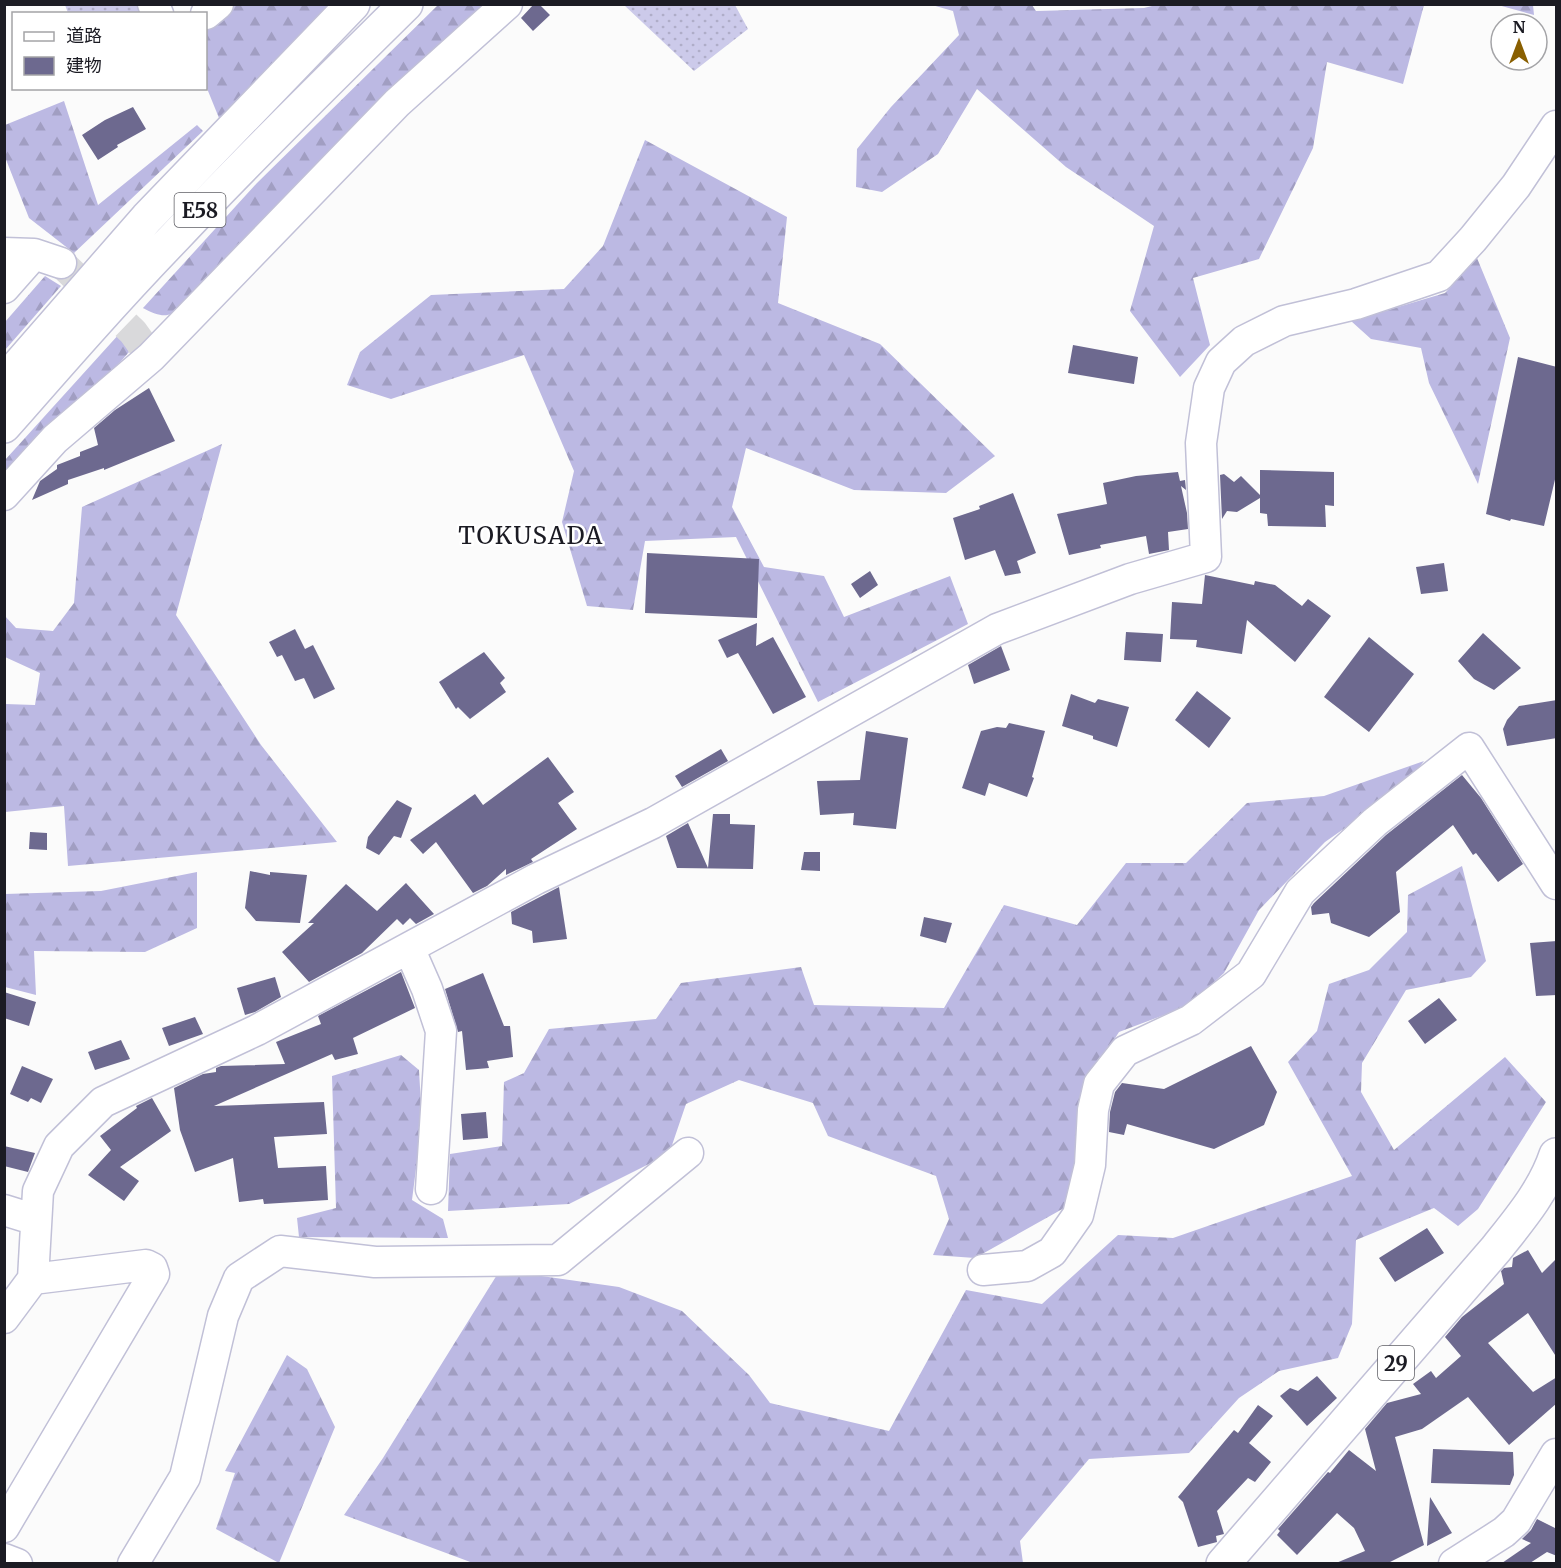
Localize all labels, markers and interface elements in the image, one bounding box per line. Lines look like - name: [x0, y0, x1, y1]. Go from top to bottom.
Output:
- legend: [12, 12, 207, 90]
- north arrow: [1489, 12, 1549, 72]
- text: N: [1513, 17, 1526, 37]
- text: 道路: [66, 24, 102, 47]
- text: 建物: [66, 54, 102, 77]
- road number: E58: [174, 193, 226, 227]
- district label: TOKUSADA: [458, 520, 604, 551]
- road number: 29: [1378, 1346, 1414, 1380]

